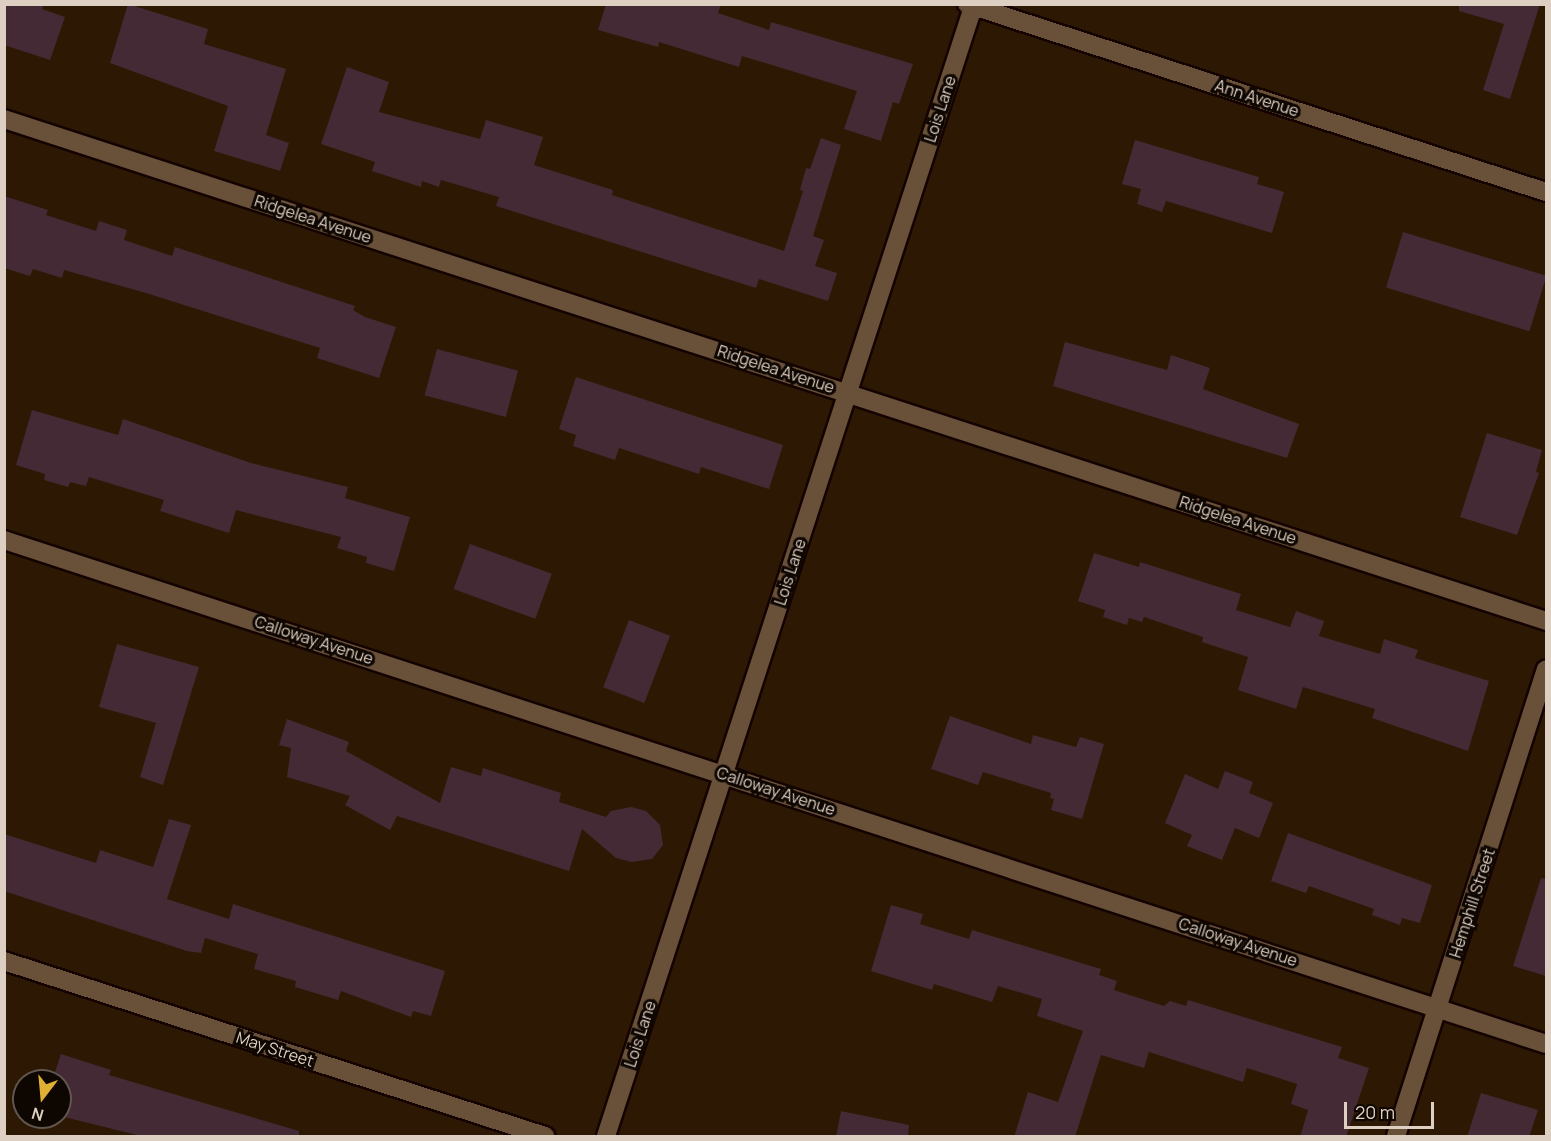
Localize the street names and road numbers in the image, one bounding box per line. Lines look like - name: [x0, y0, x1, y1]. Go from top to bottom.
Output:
- street label: Lois Lane: [920, 73, 960, 145]
- street label: Ann Avenue: [1213, 75, 1301, 121]
- street label: Ridgelea Avenue: [252, 191, 374, 247]
- street label: Ridgelea Avenue: [715, 341, 837, 397]
- street label: Ridgelea Avenue: [1177, 492, 1299, 548]
- street label: Lois Lane: [770, 536, 810, 608]
- street label: Calloway Avenue: [252, 612, 376, 668]
- street label: Calloway Avenue: [714, 763, 838, 819]
- street label: Hemphill Street: [1445, 846, 1499, 960]
- street label: Calloway Avenue: [1176, 914, 1300, 970]
- street label: Lois Lane: [620, 998, 660, 1070]
- street label: May Street: [234, 1027, 316, 1071]

